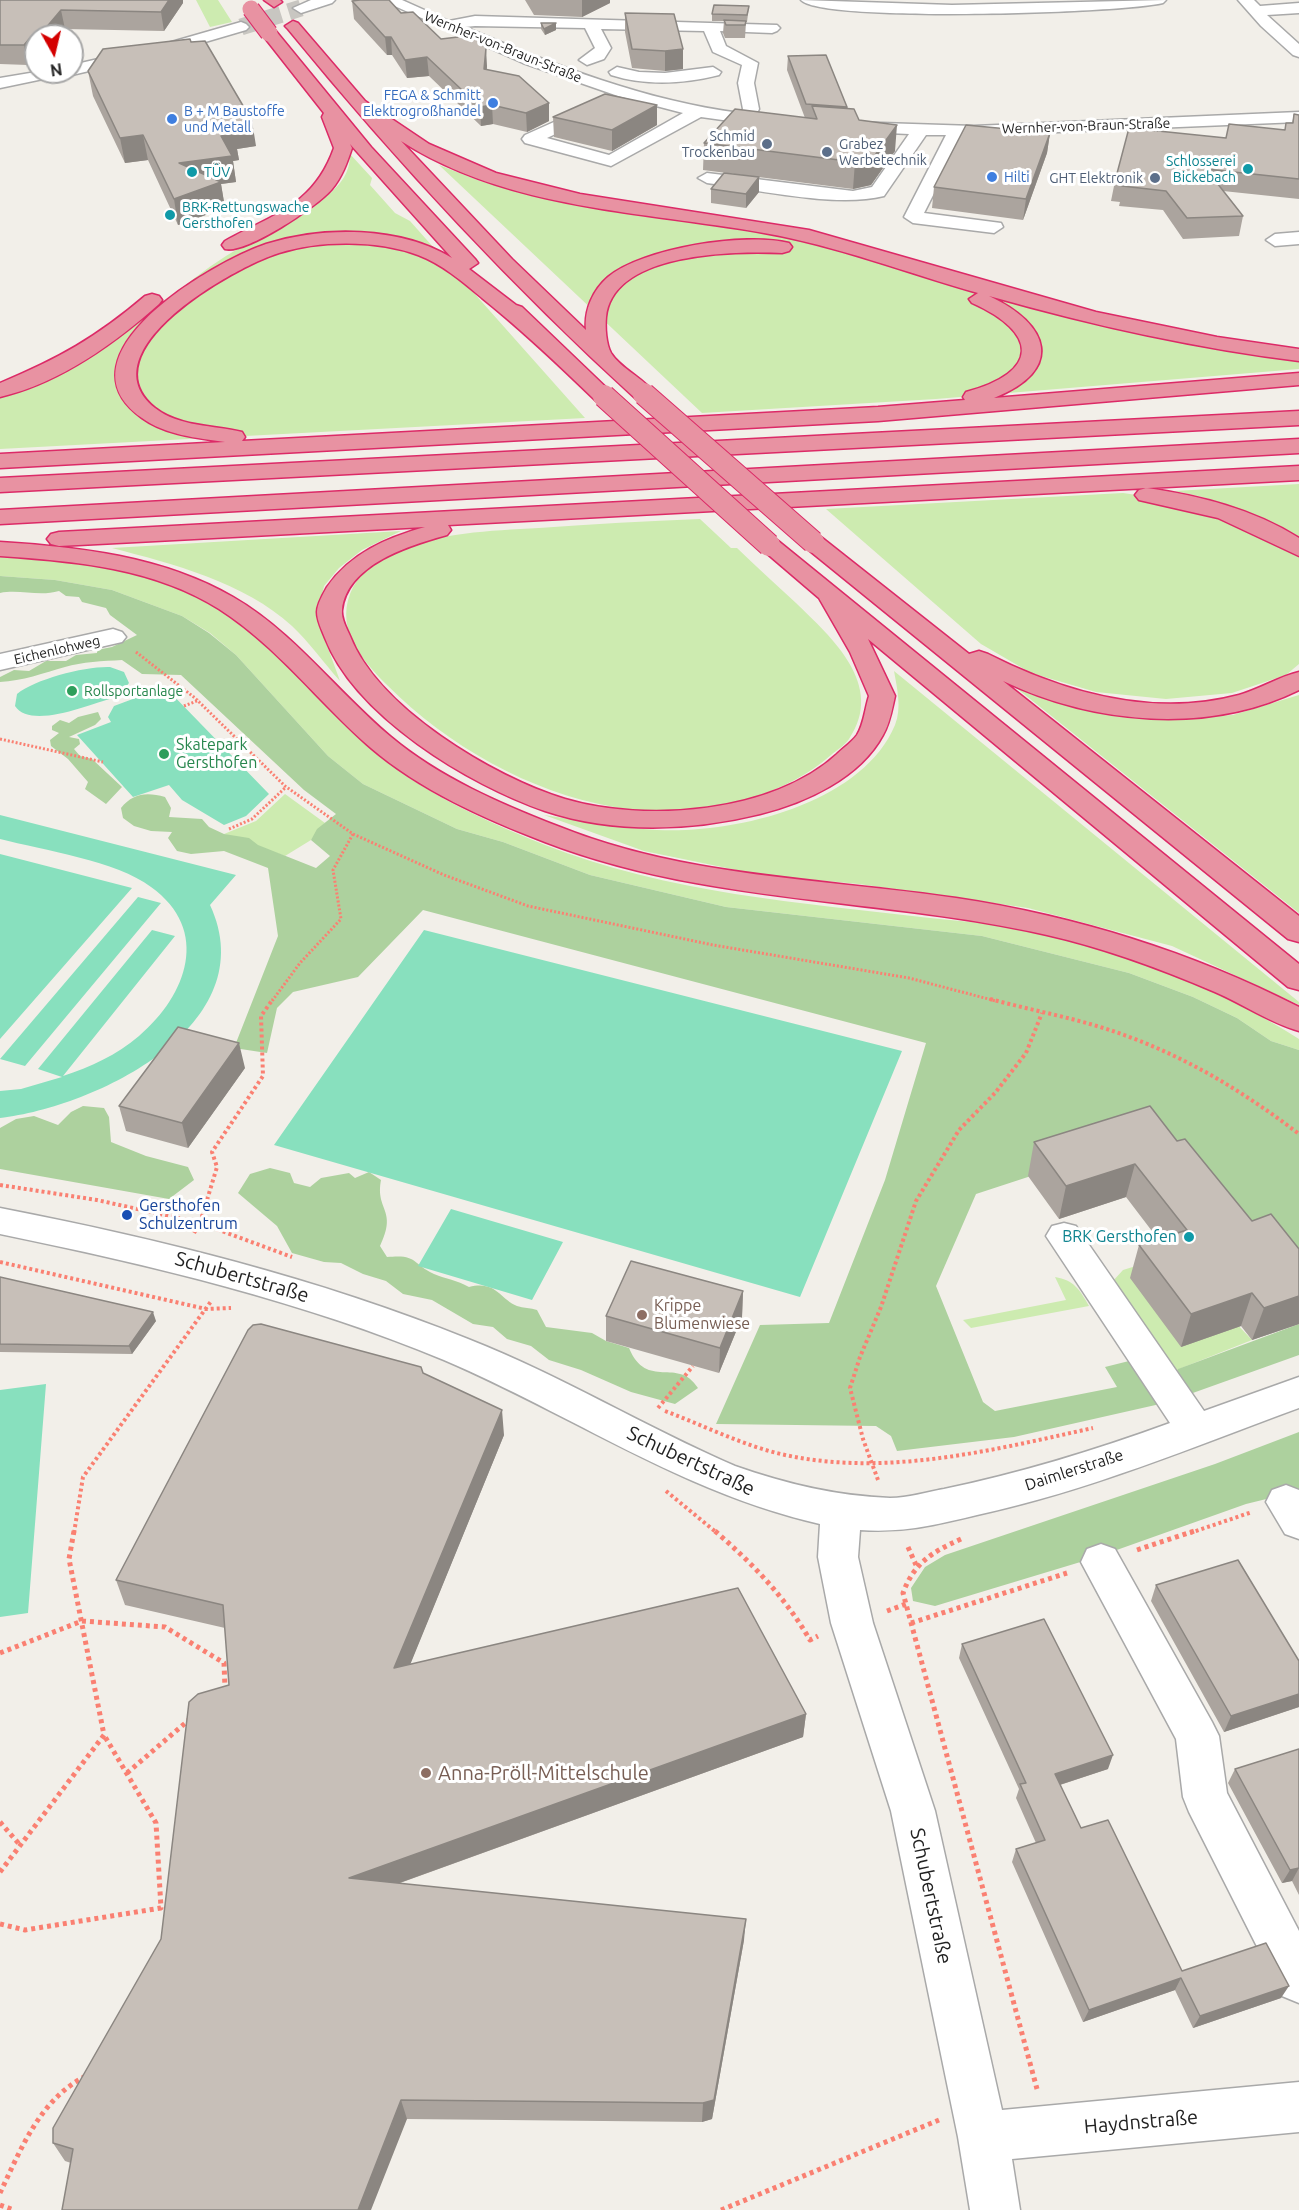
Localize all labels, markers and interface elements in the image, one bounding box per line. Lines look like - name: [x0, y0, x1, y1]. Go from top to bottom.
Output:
- street label: Wernher-von-Braun-Straße: [422, 8, 584, 86]
- north arrow: [24, 24, 84, 84]
- text: N: [49, 60, 63, 80]
- place label: FEGA & Schmitt Elektrogroßhandel: [363, 87, 481, 120]
- marker: FEGA & Schmitt Elektrogroßhandel: [486, 96, 500, 110]
- place label: B + M Baustoffe und Metall: [184, 103, 285, 136]
- marker: B + M Baustoffe und Metall: [165, 112, 179, 126]
- street label: Wernher-von-Braun-Straße: [1001, 115, 1171, 137]
- place label: Schmid Trockenbau: [682, 128, 755, 160]
- place label: Grabez Werbetechnik: [839, 136, 927, 168]
- marker: Schmid Trockenbau: [760, 137, 774, 151]
- marker: Grabez Werbetechnik: [820, 145, 834, 159]
- place label: Schlosserei Bickebach: [1166, 153, 1236, 186]
- marker: Schlosserei Bickebach: [1241, 162, 1255, 176]
- place label: TÜV: [204, 164, 230, 180]
- marker: TÜV: [185, 165, 199, 179]
- place label: Hilti: [1004, 169, 1030, 185]
- marker: Hilti: [985, 170, 999, 184]
- place label: GHT Elektronik: [1049, 170, 1143, 186]
- marker: GHT Elektronik: [1148, 171, 1162, 185]
- place label: BRK-Rettungswache Gersthofen: [182, 199, 309, 232]
- marker: BRK-Rettungswache Gersthofen: [163, 208, 177, 222]
- street label: Eichenlohweg: [12, 632, 102, 668]
- place label: Rollsportanlage: [84, 683, 183, 699]
- marker: Rollsportanlage: [65, 684, 79, 698]
- place label: Skatepark Gersthofen: [176, 735, 257, 773]
- marker: Skatepark Gersthofen: [157, 747, 171, 761]
- place label: Gersthofen Schulzentrum: [139, 1196, 238, 1234]
- marker: Gersthofen Schulzentrum: [120, 1208, 134, 1222]
- place label: BRK Gersthofen: [1062, 1227, 1177, 1247]
- marker: BRK Gersthofen: [1182, 1230, 1196, 1244]
- street label: Schubertstraße: [172, 1246, 312, 1308]
- place label: Krippe Blumenwiese: [654, 1296, 750, 1334]
- marker: Krippe Blumenwiese: [635, 1308, 649, 1322]
- street label: Schubertstraße: [623, 1421, 759, 1501]
- street label: Daimlerstraße: [1022, 1445, 1126, 1495]
- place label: Anna-Pröll-Mittelschule: [438, 1761, 649, 1785]
- marker: Anna-Pröll-Mittelschule: [419, 1766, 433, 1780]
- street label: Schubertstraße: [905, 1826, 957, 1966]
- street label: Haydnstraße: [1083, 2105, 1199, 2139]

